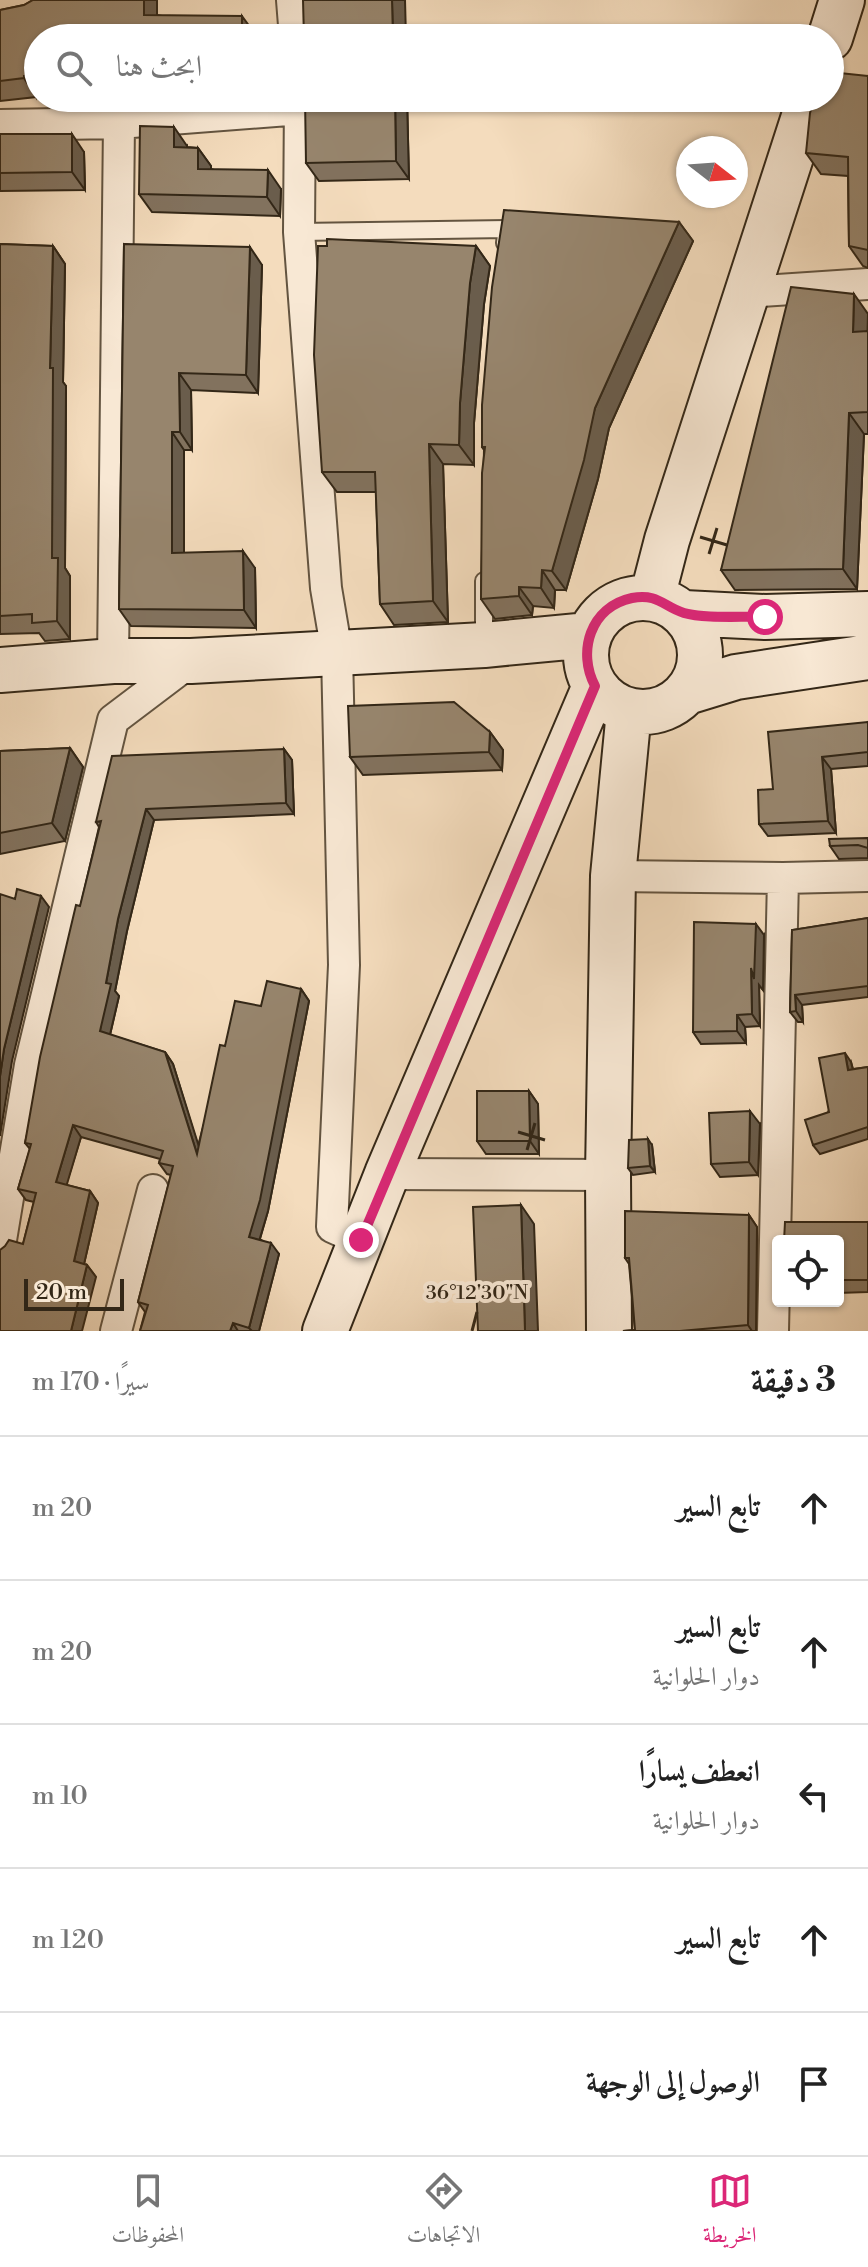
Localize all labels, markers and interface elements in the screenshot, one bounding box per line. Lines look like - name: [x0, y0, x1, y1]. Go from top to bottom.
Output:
- search box: [24, 24, 844, 112]
- icon: search: [52, 46, 96, 90]
- text: ابحث هنا: [116, 48, 202, 86]
- north arrow: [676, 136, 748, 208]
- route start: [747, 599, 783, 635]
- route end: [343, 1222, 379, 1258]
- map controls: [772, 1235, 844, 1307]
- button: locate: [772, 1235, 844, 1307]
- scale bar: [24, 1275, 124, 1311]
- text: 20 m: [36, 1279, 87, 1306]
- text: 36°12'30"N: [426, 1281, 528, 1306]
- text: 3 دقيقة: [751, 1360, 836, 1402]
- text: سيرًا · 170 m: [32, 1366, 149, 1398]
- icon: ahead: [792, 1486, 836, 1530]
- text: تابع السير: [677, 1488, 760, 1526]
- text: 20 m: [32, 1492, 92, 1524]
- text: تابع السير: [677, 1609, 760, 1647]
- icon: ahead: [792, 1630, 836, 1674]
- text: 20 m: [32, 1636, 92, 1668]
- text: دوار الحلوانية: [653, 1661, 760, 1693]
- text: انعطف يسارًا: [639, 1753, 760, 1791]
- icon: left: [792, 1774, 836, 1818]
- text: 10 m: [32, 1780, 88, 1812]
- text: دوار الحلوانية: [653, 1805, 760, 1837]
- icon: ahead: [792, 1918, 836, 1962]
- text: تابع السير: [677, 1920, 760, 1958]
- text: 120 m: [32, 1924, 104, 1956]
- icon: arrive: [792, 2062, 836, 2106]
- text: الوصول إلى الوجهة: [586, 2064, 760, 2102]
- tab: المحفوظات: [111, 2169, 184, 2256]
- tab: الاتجاهات: [407, 2169, 480, 2256]
- tab: الخريطة: [703, 2169, 757, 2256]

